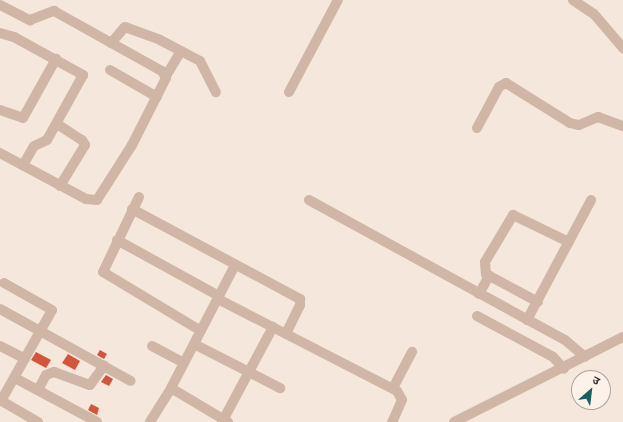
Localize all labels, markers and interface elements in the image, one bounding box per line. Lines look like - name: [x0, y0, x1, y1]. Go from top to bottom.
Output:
- north arrow: [571, 370, 611, 410]
- text: उ: [590, 372, 603, 389]

